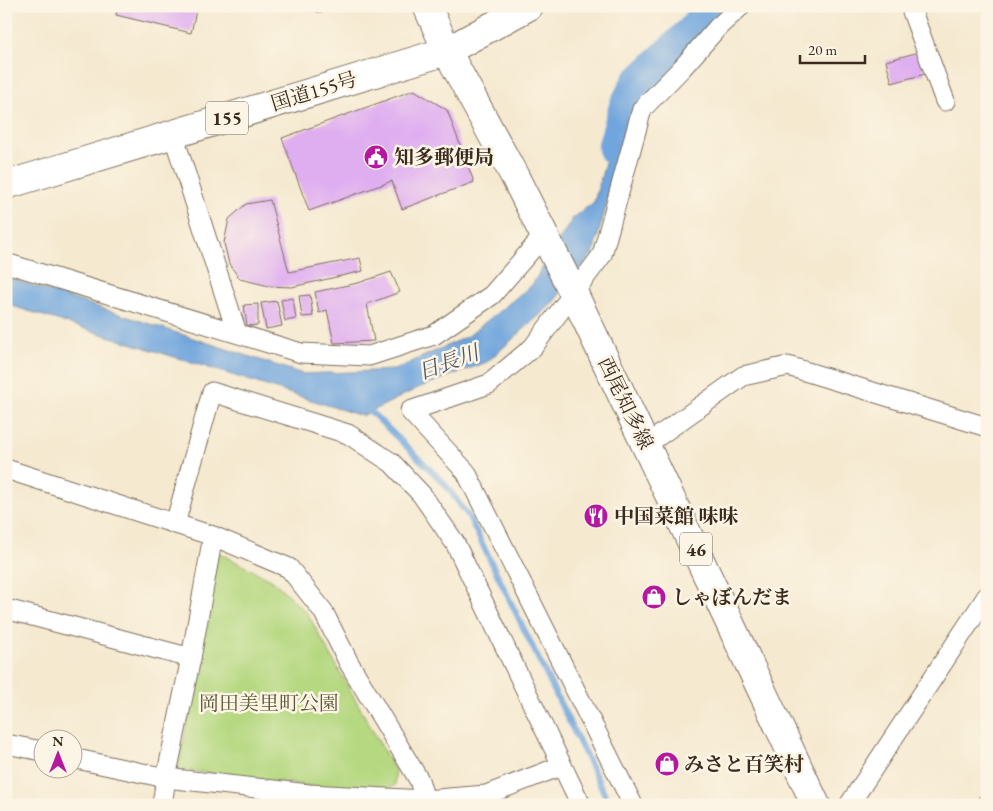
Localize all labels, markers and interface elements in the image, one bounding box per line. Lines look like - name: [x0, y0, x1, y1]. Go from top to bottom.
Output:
- scale bar: [800, 32, 866, 64]
- text: 20 m: [808, 40, 837, 59]
- street label: 国道155号: [268, 66, 360, 116]
- road number: 155: [206, 102, 248, 134]
- public building icon: 知多郵便局: [363, 144, 389, 170]
- place label: 知多郵便局: [394, 144, 494, 170]
- water label: 日長川: [414, 338, 484, 385]
- street label: 西尾知多線: [592, 352, 660, 454]
- restaurant icon: 中国菜館 味味: [583, 503, 609, 529]
- place label: 中国菜館 味味: [614, 503, 739, 529]
- road number: 46: [680, 532, 712, 566]
- shop icon: しゃぼんだま: [641, 584, 667, 610]
- place label: しゃぼんだま: [672, 584, 792, 610]
- park label: 岡田美里町公園: [199, 690, 339, 716]
- north arrow: [32, 728, 82, 778]
- text: N: [52, 732, 64, 750]
- shop icon: みさと百笑村: [654, 751, 680, 777]
- place label: みさと百笑村: [684, 751, 804, 777]

